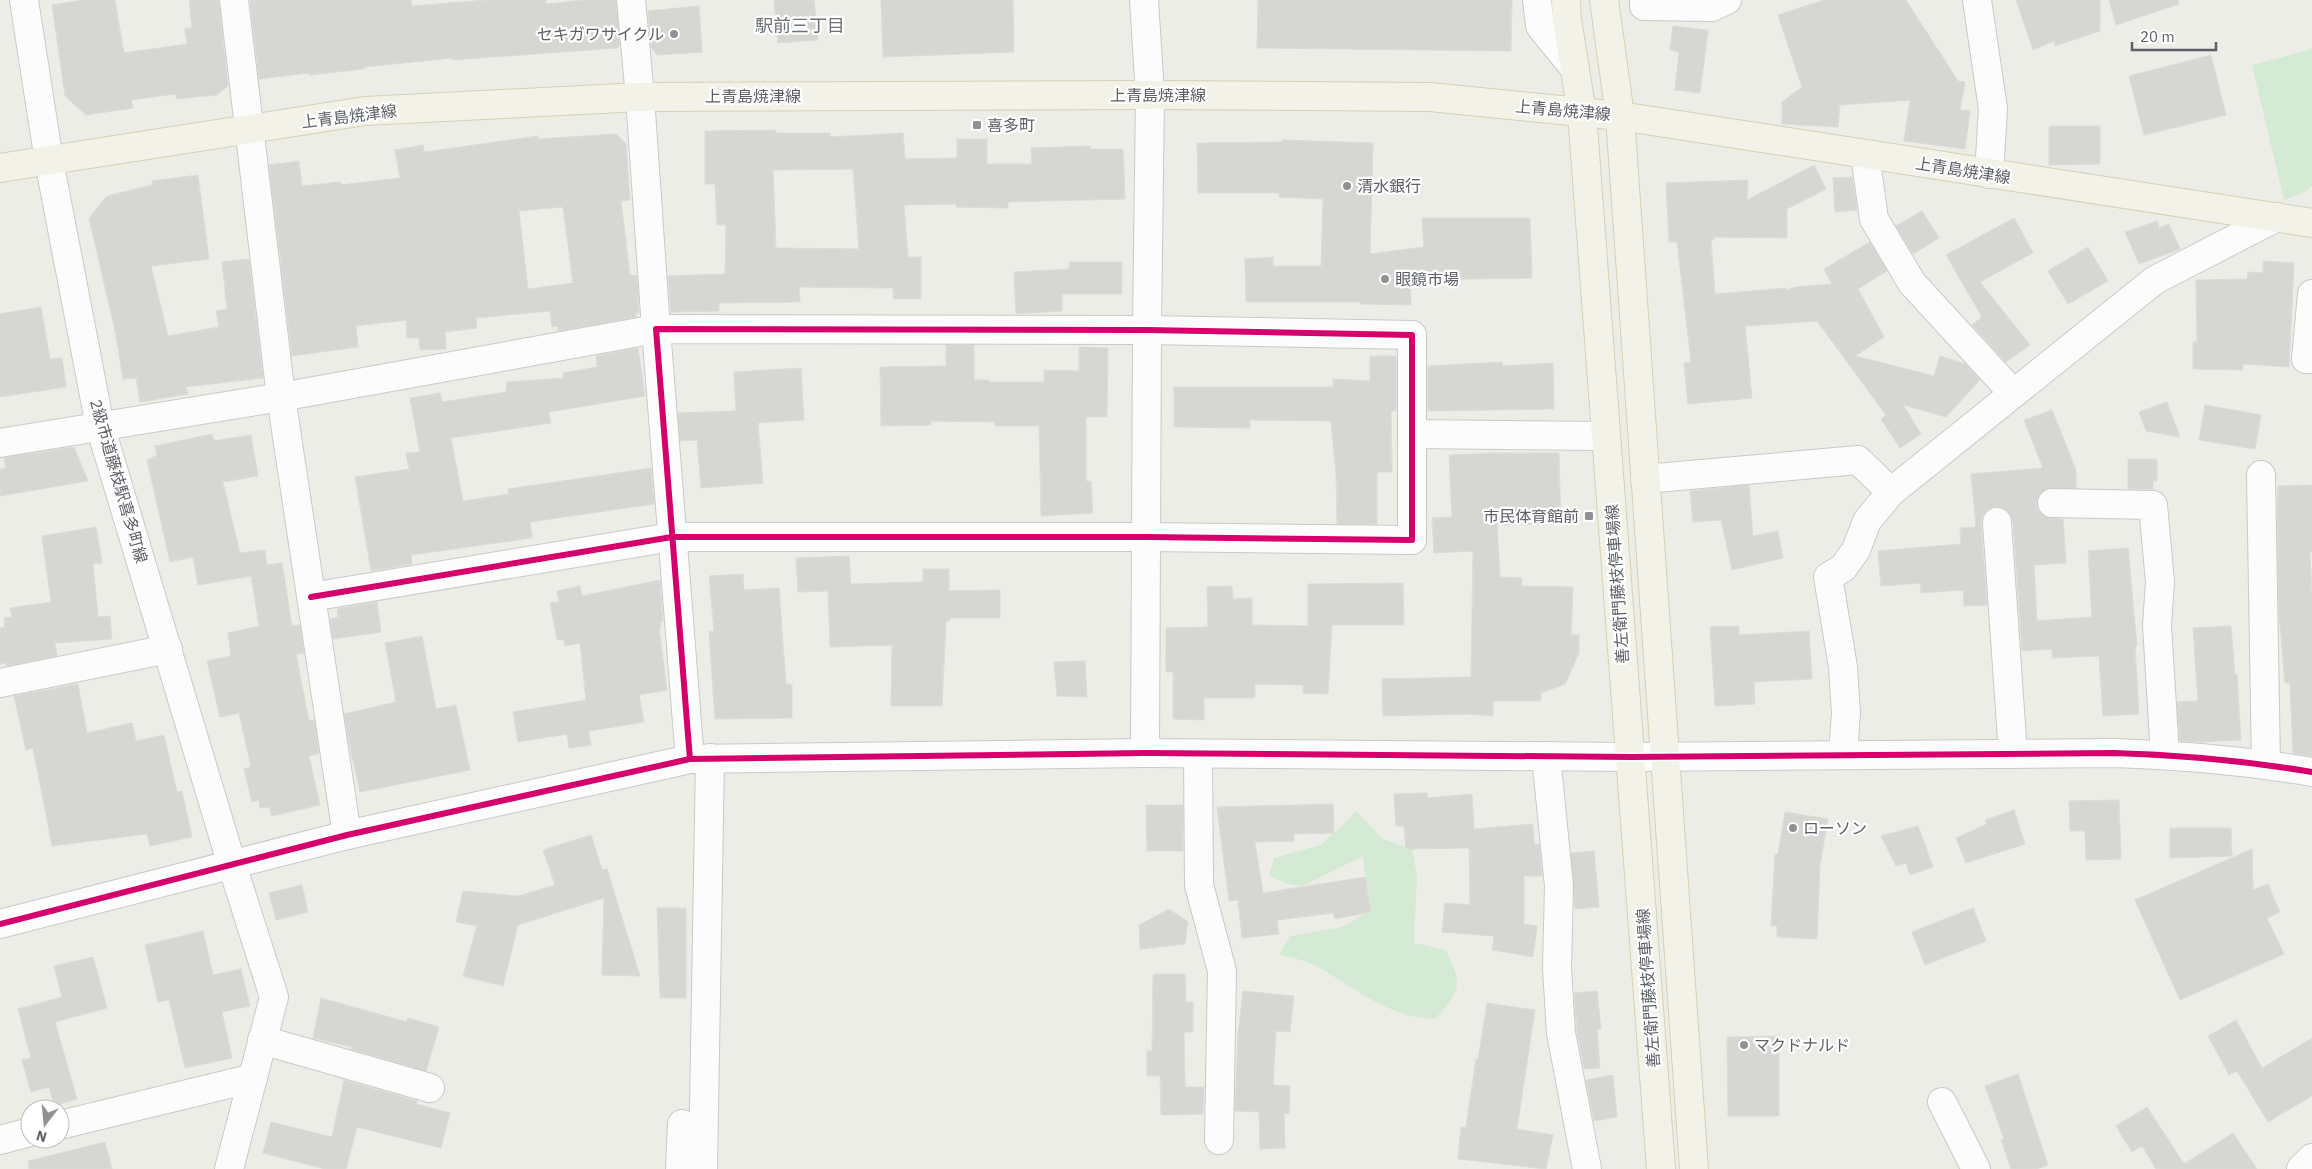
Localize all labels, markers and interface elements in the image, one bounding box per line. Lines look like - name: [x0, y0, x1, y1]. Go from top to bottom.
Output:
- district label: 駅前三丁目: [755, 14, 845, 37]
- scale bar: [2132, 20, 2216, 52]
- place label: セキガワサイクル: [537, 24, 664, 44]
- text: 20 m: [2140, 27, 2175, 46]
- marker: セキガワサイクル: [668, 28, 680, 40]
- street label: 上青島焼津線: [1110, 85, 1206, 105]
- street label: 上青島焼津線: [705, 86, 801, 106]
- street label: 上青島焼津線: [1514, 96, 1612, 124]
- street label: 上青島焼津線: [300, 100, 398, 132]
- place label: 喜多町: [987, 115, 1035, 135]
- marker: 喜多町: [971, 119, 983, 131]
- street label: 上青島焼津線: [1914, 153, 2012, 187]
- place label: 清水銀行: [1357, 176, 1421, 196]
- marker: 清水銀行: [1341, 180, 1353, 192]
- place label: 眼鏡市場: [1395, 269, 1459, 289]
- marker: 眼鏡市場: [1379, 273, 1391, 285]
- street label: 2級市道藤枝駅喜多町線: [86, 397, 152, 565]
- street label: 善左衛門藤枝停車場線: [1601, 503, 1633, 665]
- place label: 市民体育館前: [1483, 506, 1579, 526]
- marker: 市民体育館前: [1583, 510, 1595, 522]
- place label: ローソン: [1803, 818, 1867, 838]
- marker: ローソン: [1787, 822, 1799, 834]
- street label: 善左衛門藤枝停車場線: [1632, 907, 1664, 1069]
- place label: マクドナルド: [1754, 1035, 1850, 1055]
- marker: マクドナルド: [1738, 1039, 1750, 1051]
- north arrow: [20, 1099, 70, 1149]
- text: N: [34, 1126, 49, 1147]

